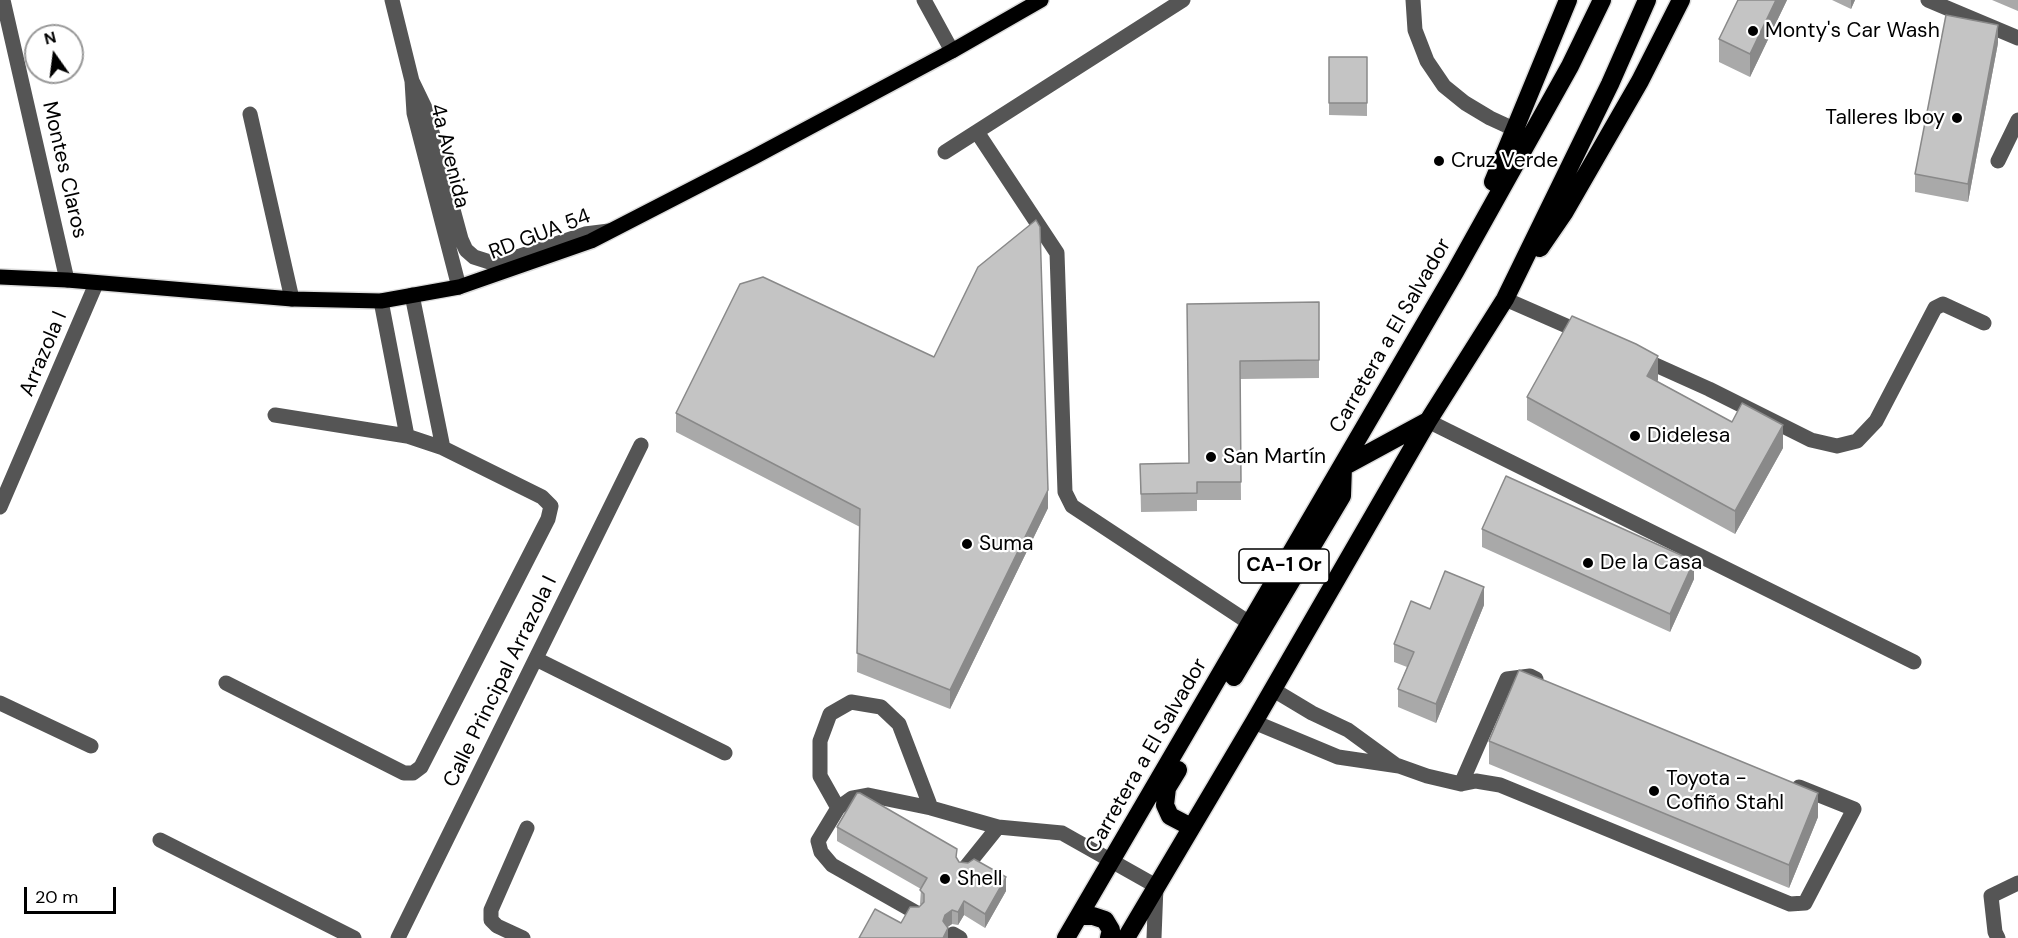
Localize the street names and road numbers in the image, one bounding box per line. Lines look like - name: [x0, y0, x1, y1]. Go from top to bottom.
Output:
- street label: Montes Claros: [36, 99, 92, 241]
- street label: 4a Avenida: [424, 101, 474, 211]
- street label: RD GUA 54: [486, 204, 594, 266]
- street label: Carretera a El Salvador: [1325, 234, 1457, 438]
- street label: Arrazola I: [15, 308, 73, 400]
- road number: CA-1 Or: [1239, 549, 1329, 583]
- street label: Calle Principal Arrazola I: [439, 572, 563, 792]
- street label: Carretera a El Salvador: [1081, 654, 1213, 858]

